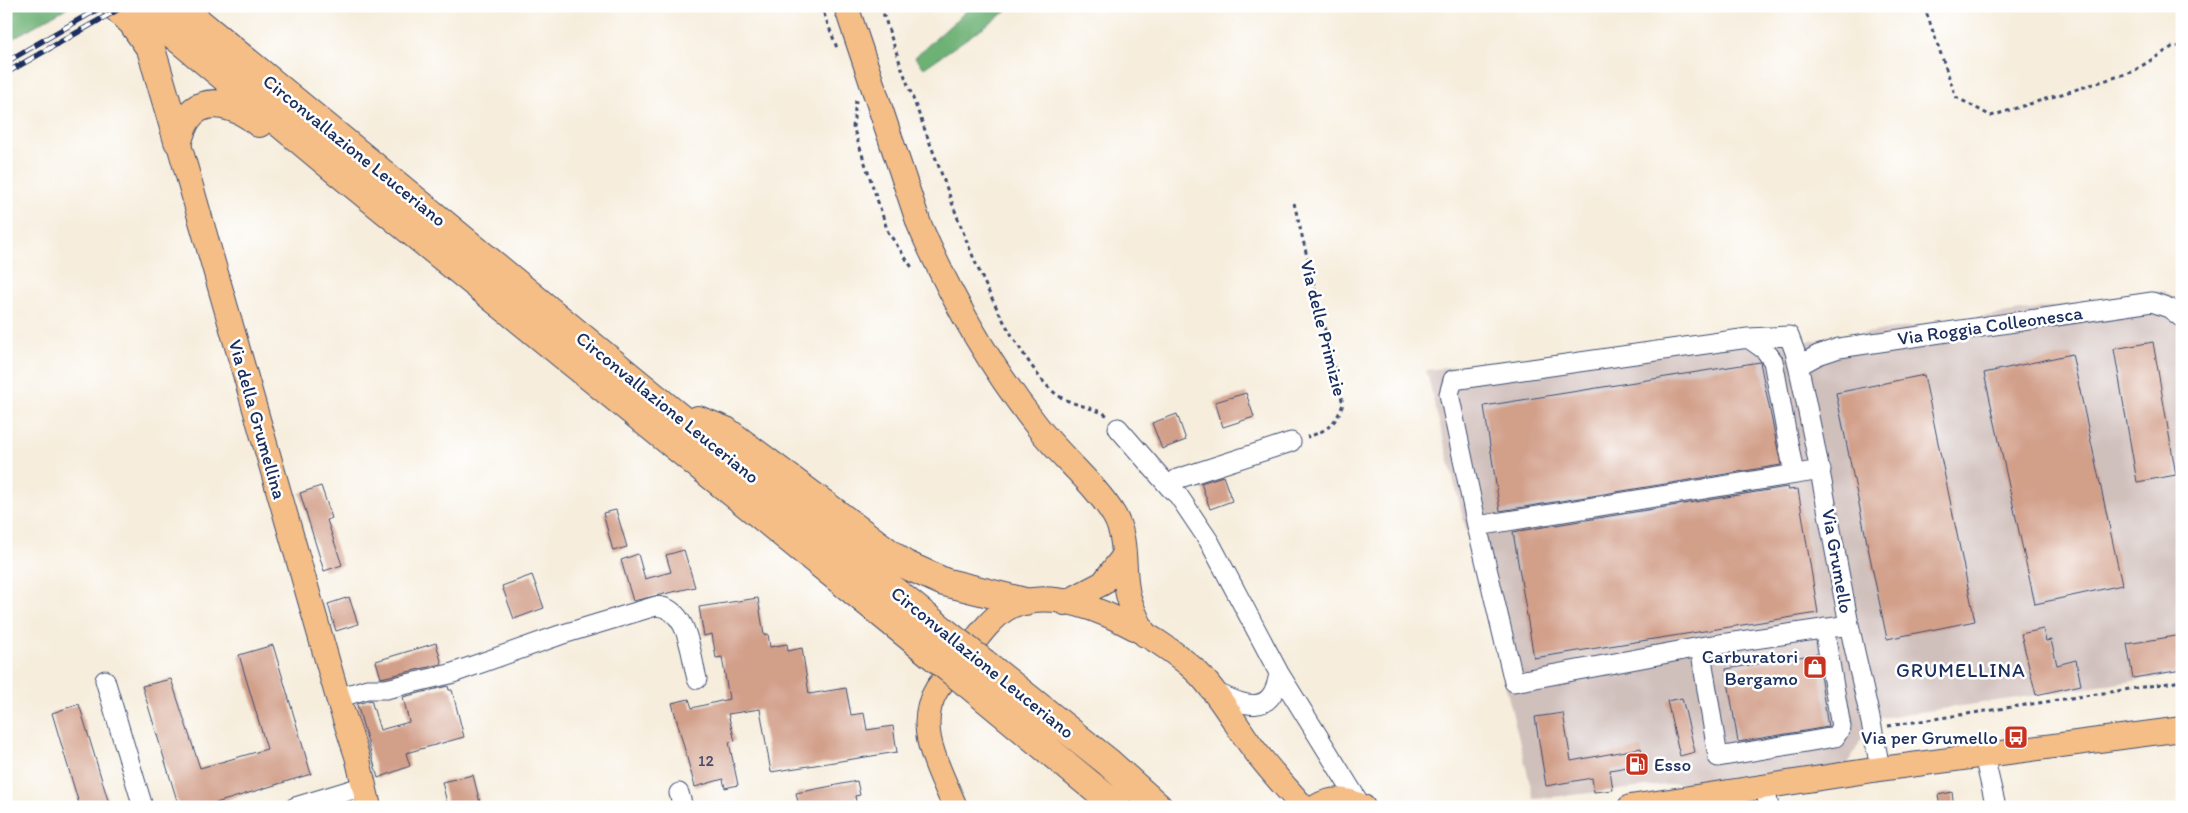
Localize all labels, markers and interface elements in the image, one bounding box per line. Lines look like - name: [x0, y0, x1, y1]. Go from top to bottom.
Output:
- street label: Circonvallazione Leuceriano: [258, 69, 451, 231]
- street label: Via delle Primizie: [1295, 258, 1352, 399]
- street label: Via Roggia Colleonesca: [1896, 301, 2084, 350]
- street label: Circonvallazione Leuceriano: [571, 326, 764, 488]
- street label: Via della Grumellina: [224, 337, 291, 502]
- street label: Via Grumello: [1817, 507, 1858, 615]
- street label: Circonvallazione Leuceriano: [886, 581, 1079, 743]
- place label: Carburatori Bergamo: [1702, 645, 1798, 690]
- shop icon: Carburatori Bergamo: [1802, 654, 1828, 680]
- district label: GRUMELLINA: [1896, 658, 2026, 682]
- bus stop icon: Via per Grumello: [2003, 724, 2029, 750]
- place label: Via per Grumello: [1861, 726, 1998, 749]
- house number: 12: [698, 751, 715, 770]
- fuel station icon: Esso: [1624, 751, 1650, 777]
- place label: Esso: [1654, 753, 1691, 776]

